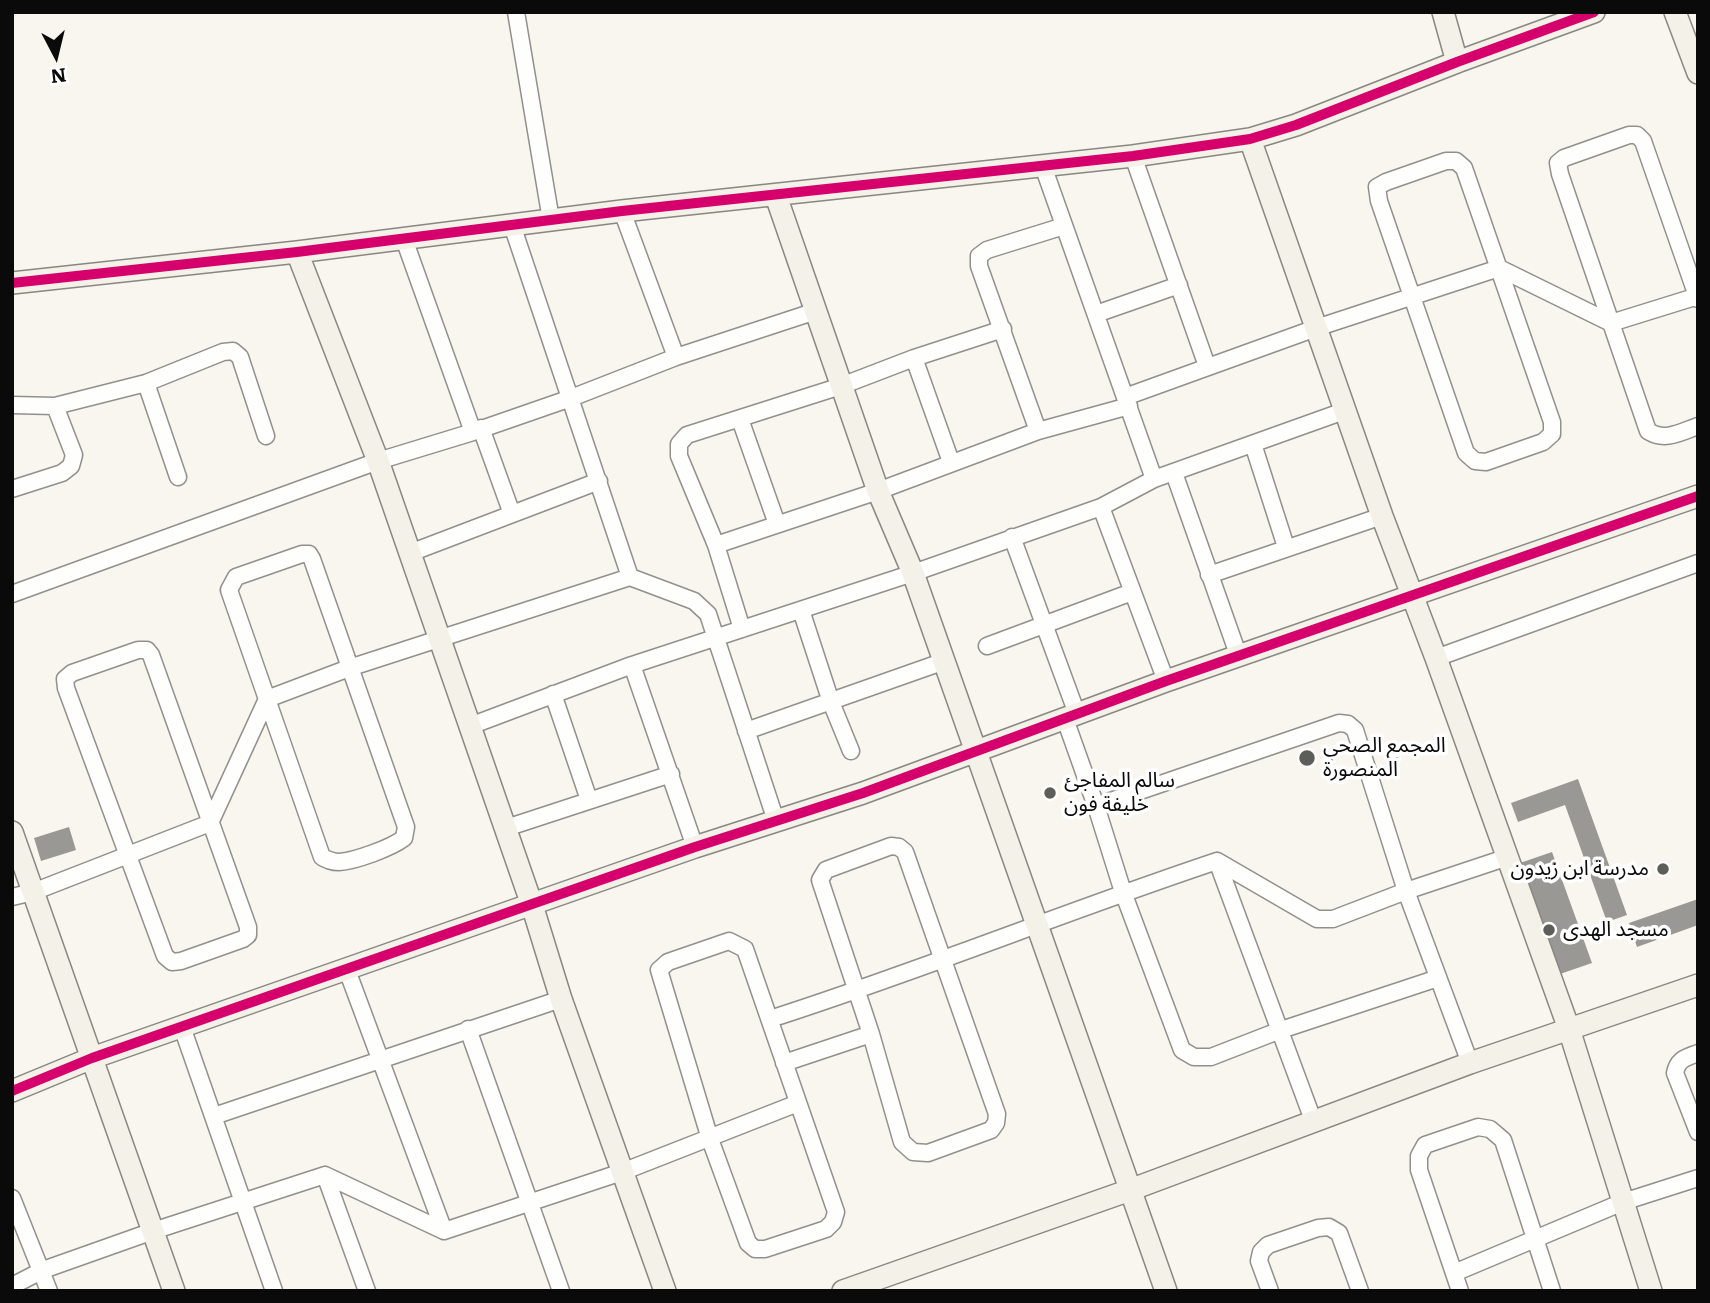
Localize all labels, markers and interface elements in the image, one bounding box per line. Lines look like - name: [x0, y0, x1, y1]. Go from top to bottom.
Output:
- north arrow: [21, 21, 91, 91]
- text: N: [49, 62, 68, 92]
- place label: المجمع الصحي المنصورة: [1323, 733, 1446, 783]
- marker: المجمع الصحي المنصورة: [1297, 748, 1317, 768]
- place label: سالم المفاجئ خليفة فون: [1064, 768, 1175, 818]
- marker: سالم المفاجئ خليفة فون: [1042, 785, 1058, 801]
- place label: مدرسة ابن زيدون: [1510, 856, 1649, 882]
- marker: مدرسة ابن زيدون: [1655, 861, 1671, 877]
- place label: مسجد الهدى: [1563, 917, 1669, 943]
- marker: مسجد الهدى: [1541, 922, 1557, 938]

